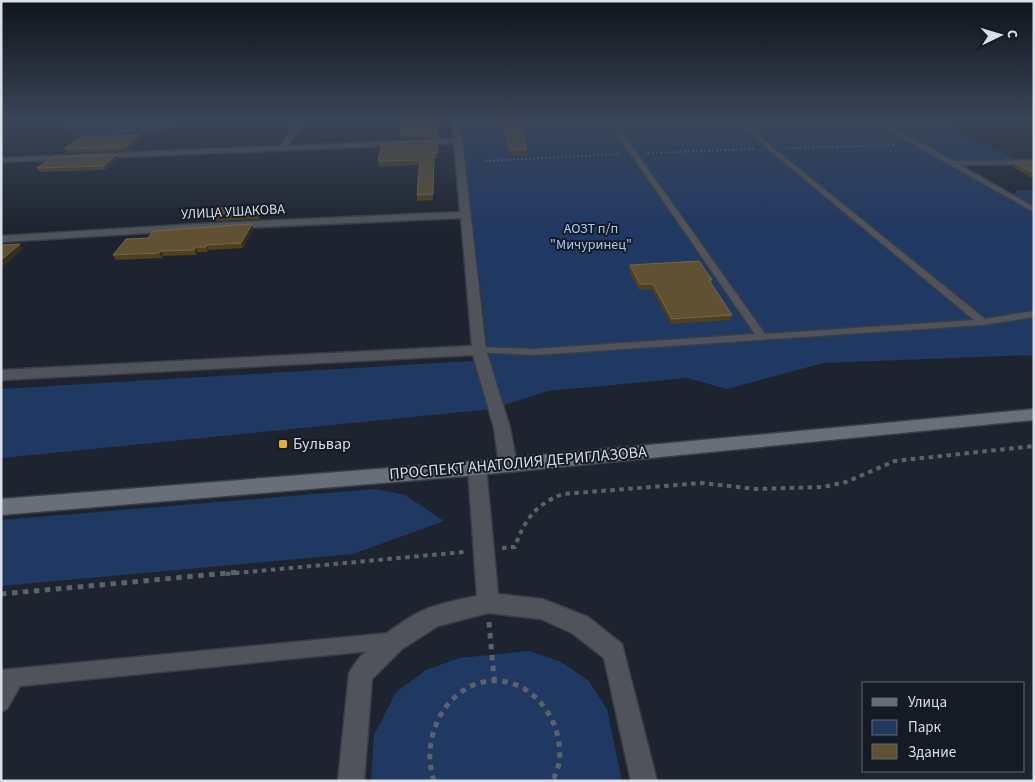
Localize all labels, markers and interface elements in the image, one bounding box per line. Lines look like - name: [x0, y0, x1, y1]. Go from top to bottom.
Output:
- north arrow: [975, 10, 1025, 60]
- text: С: [1002, 29, 1022, 39]
- street label: УЛИЦА УШАКОВА: [181, 199, 286, 225]
- park label: АОЗТ п/п "Мичуринец": [550, 219, 632, 255]
- place label: Бульвар: [293, 433, 351, 455]
- marker: Бульвар: [277, 438, 289, 450]
- street label: ПРОСПЕКТ АНАТОЛИЯ ДЕРИГЛАЗОВА: [388, 441, 648, 485]
- legend: [862, 682, 1025, 772]
- text: Улица: [908, 692, 947, 713]
- text: Парк: [908, 717, 942, 738]
- text: Здание: [908, 742, 956, 763]

